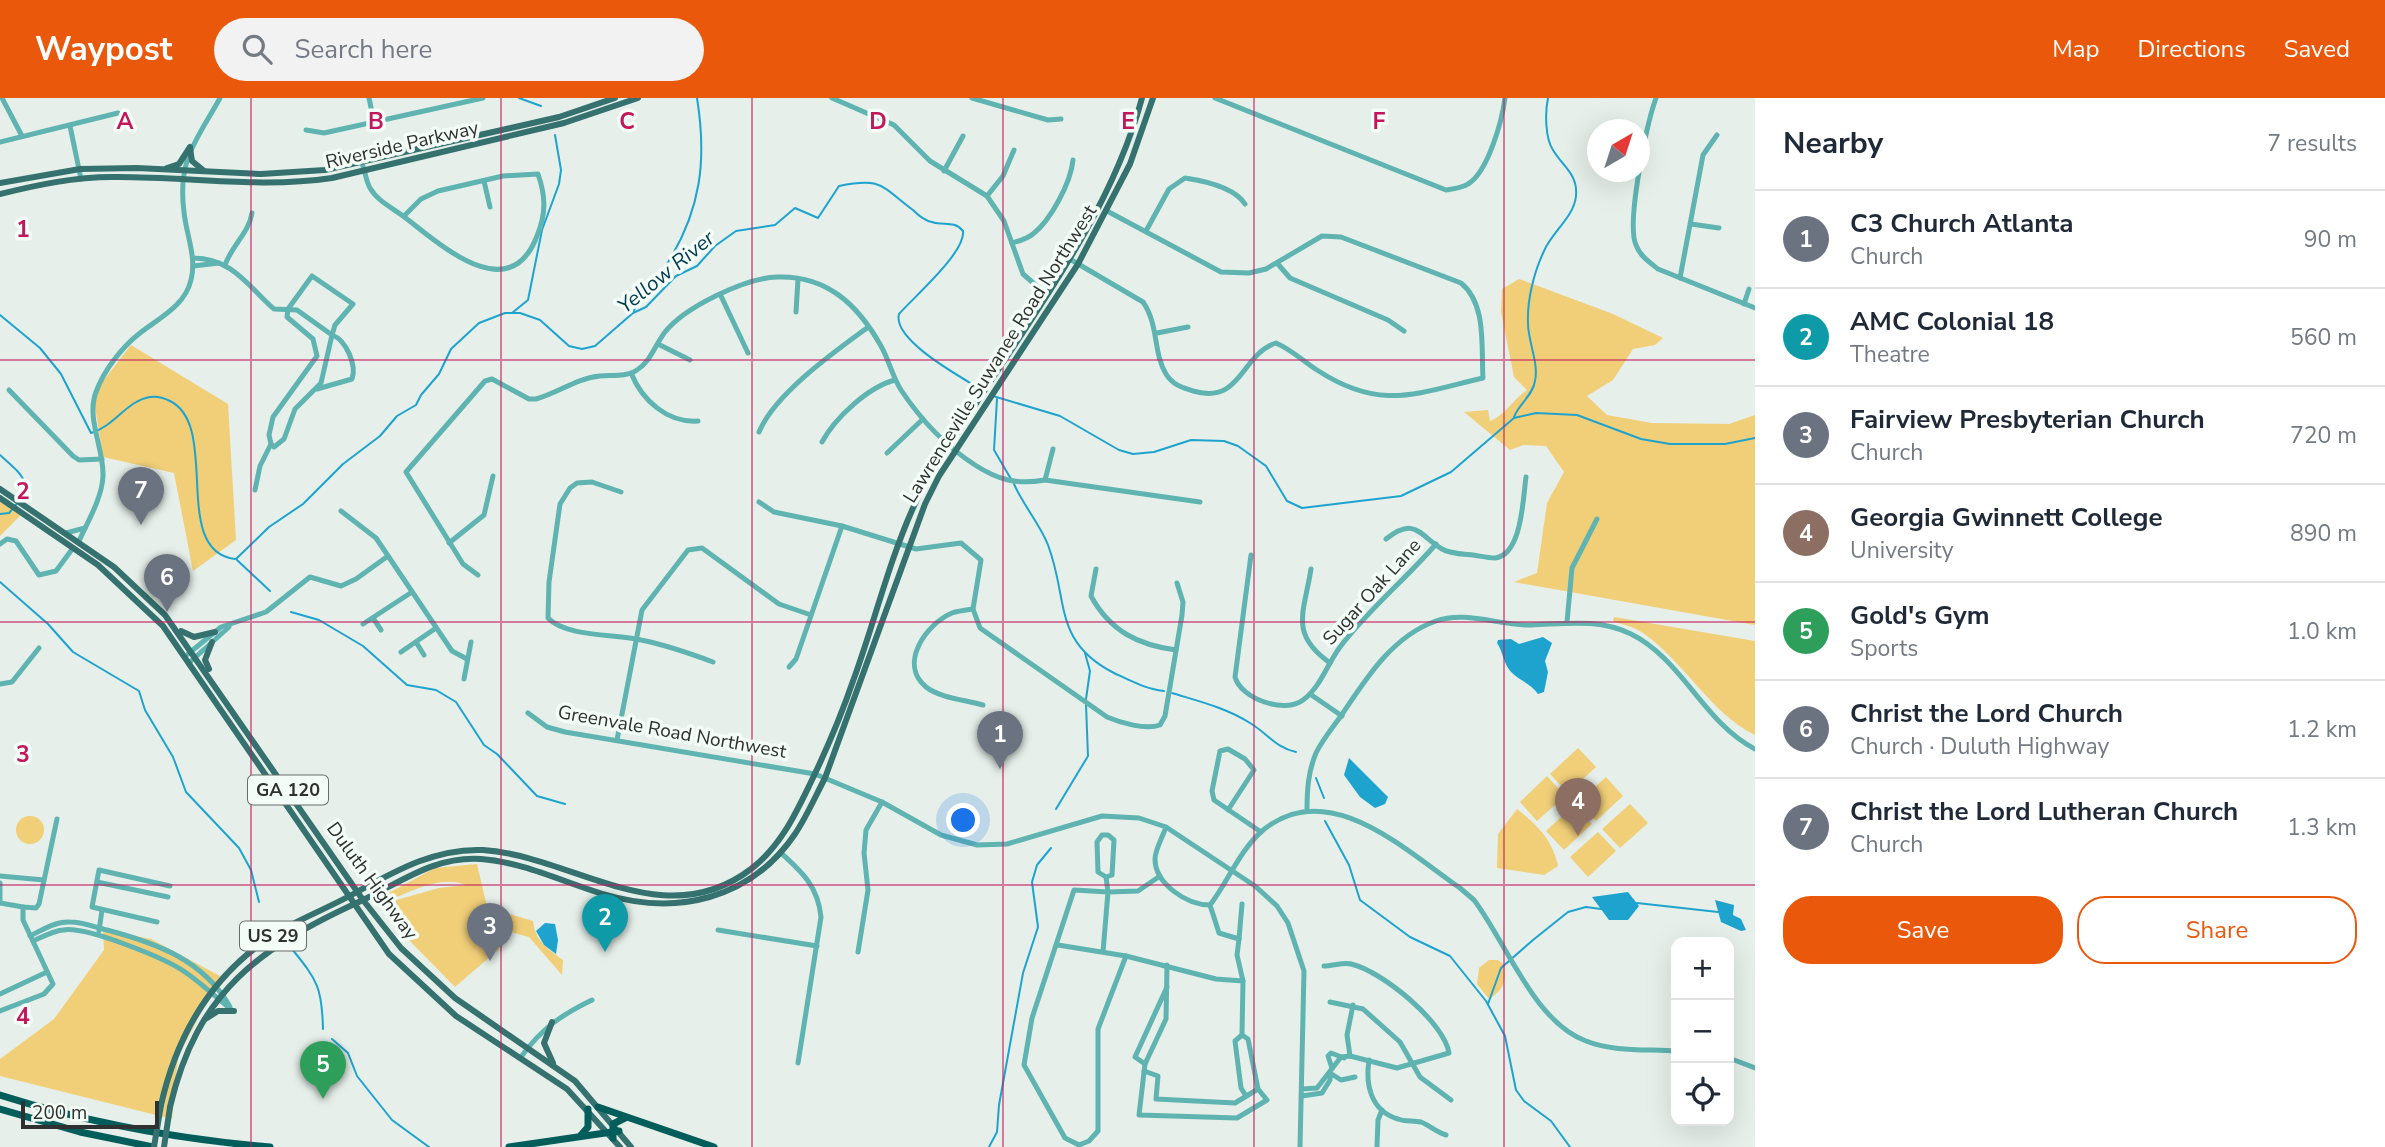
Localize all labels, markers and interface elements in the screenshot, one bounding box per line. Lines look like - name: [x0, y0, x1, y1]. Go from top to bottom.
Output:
- search box: [214, 18, 704, 81]
- text: Waypost: [35, 27, 172, 72]
- icon: search: [238, 30, 276, 68]
- text: Search here: [294, 32, 432, 67]
- text: Map: [2052, 33, 2099, 65]
- text: Directions: [2137, 33, 2246, 65]
- text: Saved: [2284, 33, 2350, 65]
- text: A: [116, 106, 134, 137]
- text: B: [368, 106, 384, 137]
- text: C: [619, 106, 635, 137]
- text: D: [869, 106, 887, 137]
- text: E: [1121, 106, 1135, 137]
- text: F: [1373, 106, 1386, 137]
- street label: Riverside Parkway: [323, 115, 481, 175]
- north arrow: [1587, 119, 1650, 182]
- text: Nearby: [1783, 123, 1883, 164]
- text: 7 results: [2267, 128, 2357, 159]
- street label: Lawrenceville Suwanee Road Northwest: [897, 200, 1103, 508]
- text: C3 Church Atlanta: [1850, 206, 2074, 241]
- text: 1: [16, 214, 30, 245]
- water label: Yellow River: [612, 224, 721, 320]
- text: 1: [1799, 224, 1813, 255]
- text: 90 m: [2304, 224, 2357, 255]
- text: Church: [1850, 241, 1923, 272]
- text: AMC Colonial 18: [1850, 304, 2054, 339]
- text: 2: [1799, 322, 1813, 353]
- text: 560 m: [2290, 322, 2357, 353]
- text: Theatre: [1850, 339, 1930, 370]
- text: Fairview Presbyterian Church: [1850, 402, 2205, 437]
- text: 3: [1799, 420, 1813, 451]
- text: 720 m: [2290, 420, 2357, 451]
- text: Church: [1850, 437, 1923, 468]
- pin: 7: [118, 467, 164, 525]
- text: 2: [16, 476, 30, 507]
- text: Georgia Gwinnett College: [1850, 500, 2163, 535]
- text: 4: [1799, 518, 1813, 549]
- text: 890 m: [2290, 518, 2357, 549]
- street label: Sugar Oak Lane: [1317, 533, 1427, 651]
- text: University: [1850, 535, 1954, 566]
- pin: 6: [144, 554, 190, 612]
- text: Gold's Gym: [1850, 598, 1990, 633]
- text: 5: [1799, 616, 1813, 647]
- text: 1.0 km: [2287, 616, 2357, 647]
- text: Sports: [1850, 633, 1918, 664]
- text: Christ the Lord Church: [1850, 696, 2123, 731]
- street label: Greenvale Road Northwest: [556, 699, 789, 765]
- pin: 1: [977, 711, 1023, 769]
- text: 6: [1799, 714, 1813, 745]
- text: 1.2 km: [2287, 714, 2357, 745]
- text: Church · Duluth Highway: [1850, 731, 2109, 762]
- text: 3: [16, 739, 30, 770]
- road number: GA 120: [248, 776, 328, 804]
- pin: 4: [1555, 778, 1601, 836]
- text: Christ the Lord Lutheran Church: [1850, 794, 2238, 829]
- your location: [946, 803, 980, 837]
- text: 7: [1799, 812, 1813, 843]
- text: 1.3 km: [2287, 812, 2357, 843]
- street label: Duluth Highway: [320, 817, 424, 945]
- text: Church: [1850, 829, 1923, 860]
- pin: 2: [582, 894, 628, 952]
- button: Save: [1783, 896, 2063, 964]
- button: Share: [2077, 896, 2357, 964]
- pin: 3: [467, 903, 513, 961]
- road number: US 29: [240, 922, 306, 950]
- map controls: [1671, 937, 1734, 1126]
- button: +: [1671, 937, 1734, 1000]
- button: −: [1671, 1000, 1734, 1063]
- text: 4: [16, 1001, 30, 1032]
- pin: 5: [300, 1041, 346, 1099]
- button: locate: [1671, 1063, 1734, 1126]
- scale bar: [21, 1098, 159, 1130]
- text: 200 m: [32, 1100, 87, 1126]

